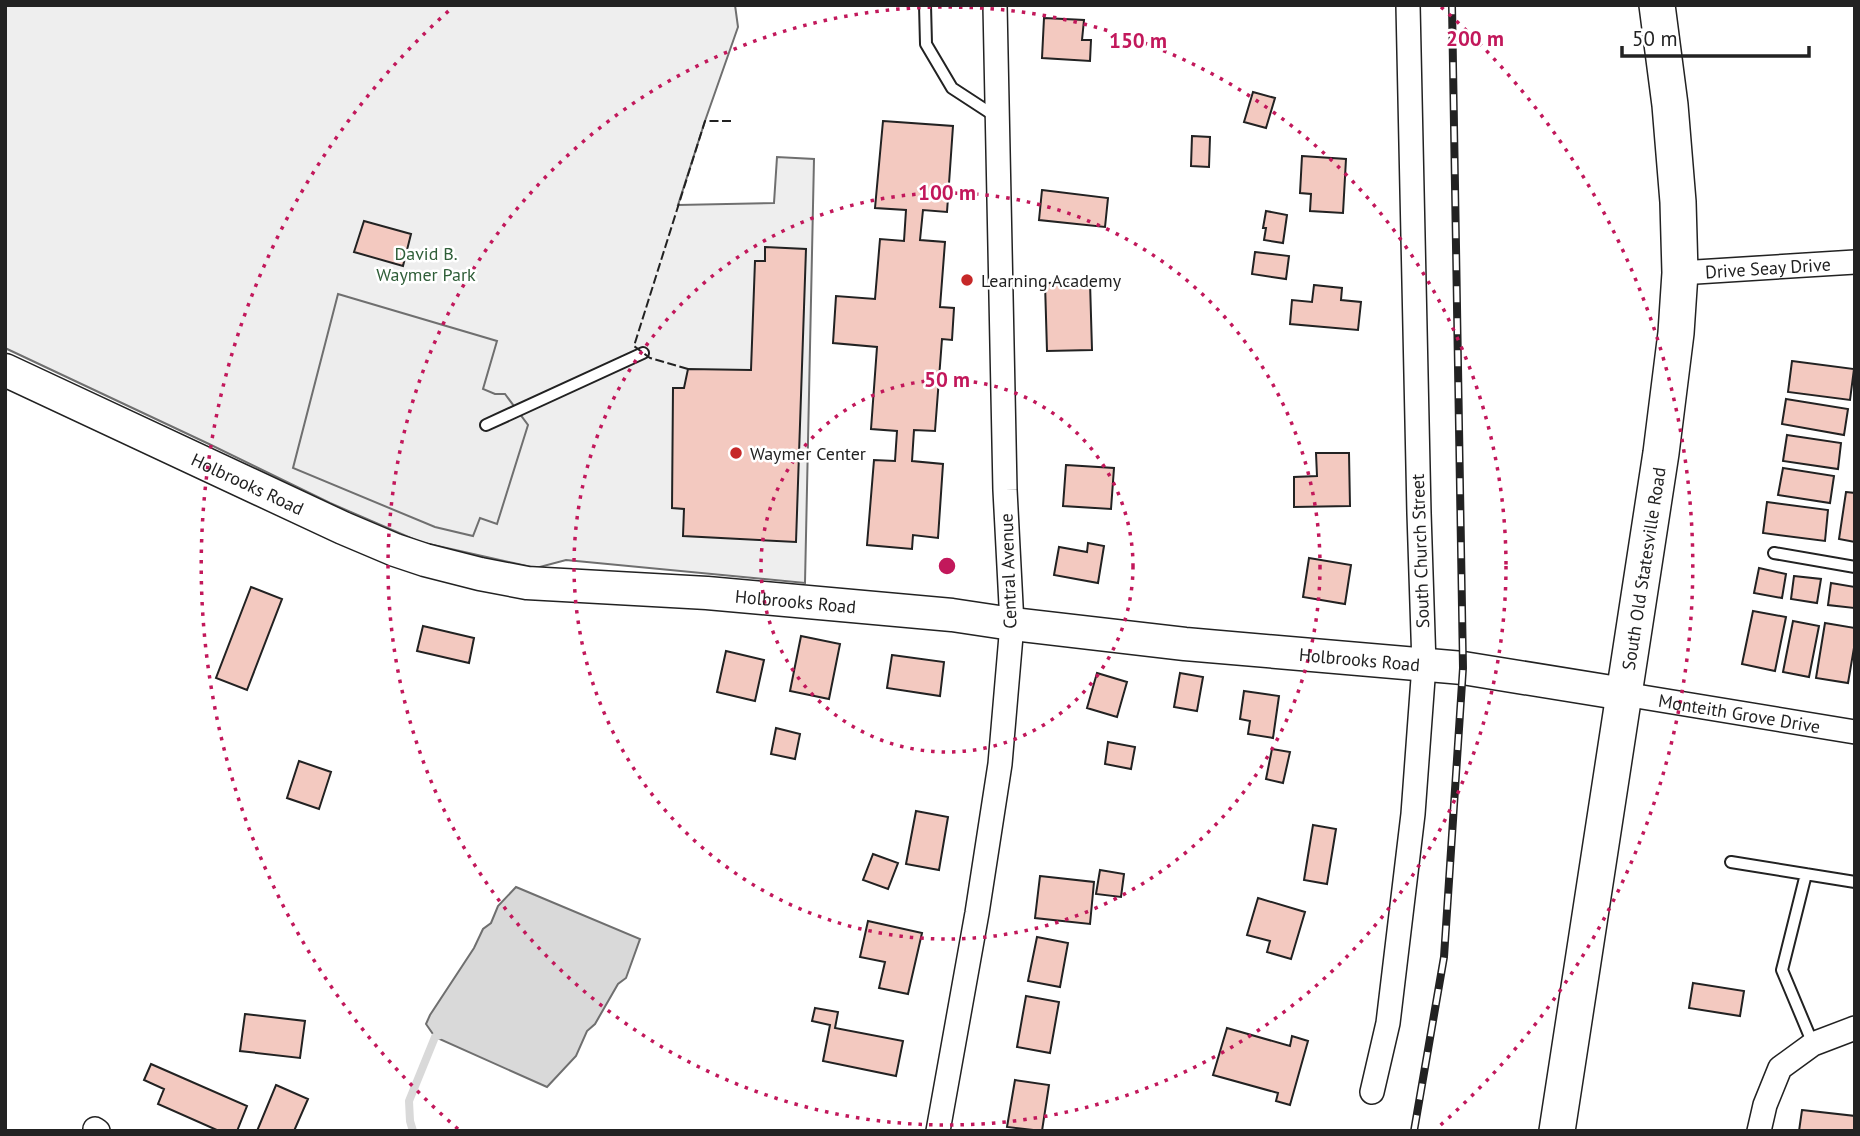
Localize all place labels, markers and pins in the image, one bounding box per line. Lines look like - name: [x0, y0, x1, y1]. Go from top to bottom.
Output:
- place label: Learning Academy: [981, 269, 1122, 292]
- marker: Learning Academy: [959, 272, 975, 288]
- place label: Waymer Center: [750, 442, 866, 465]
- marker: Waymer Center: [728, 445, 744, 461]
- centre of rings: [935, 554, 959, 578]

